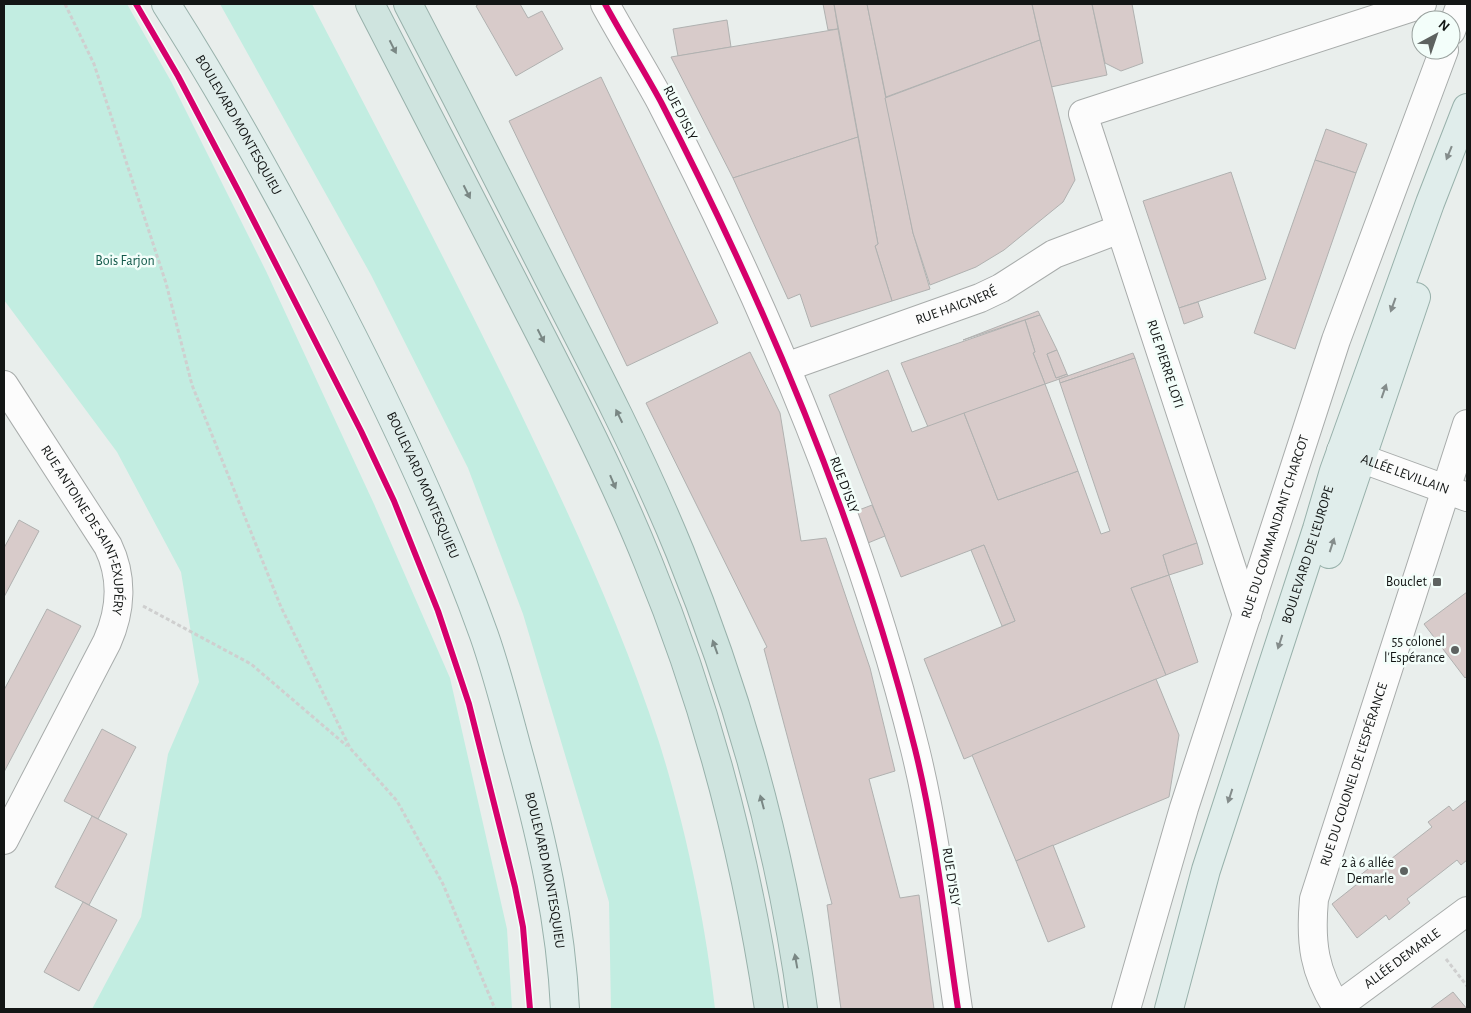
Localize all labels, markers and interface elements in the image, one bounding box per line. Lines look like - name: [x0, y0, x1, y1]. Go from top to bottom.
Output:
- north arrow: [1411, 10, 1461, 60]
- text: N: [1435, 17, 1452, 34]
- one-way arrow: [389, 40, 397, 54]
- street label: BOULEVARD MONTESQUIEU: [192, 53, 284, 197]
- street label: RUE D'ISLY: [660, 83, 700, 143]
- one-way arrow: [1445, 146, 1453, 161]
- one-way arrow: [463, 184, 471, 199]
- park label: Bois Farjon: [95, 254, 155, 268]
- street label: RUE HAIGNERÉ: [914, 281, 999, 327]
- one-way arrow: [1389, 298, 1396, 313]
- street label: RUE PIERRE LOTI: [1144, 318, 1186, 410]
- one-way arrow: [537, 329, 545, 343]
- one-way arrow: [1380, 383, 1388, 398]
- one-way arrow: [614, 409, 622, 423]
- street label: BOULEVARD MONTESQUIEU: [384, 410, 461, 561]
- street label: RUE DU COMMANDANT CHARCOT: [1239, 433, 1312, 620]
- street label: RUE ANTOINE DE SAINT-EXUPÉRY: [38, 443, 128, 617]
- street label: ALLÉE LEVILLAIN: [1359, 452, 1451, 497]
- street label: RUE D'ISLY: [827, 455, 861, 516]
- one-way arrow: [609, 475, 617, 489]
- street label: BOULEVARD DE L'EUROPE: [1280, 484, 1336, 626]
- one-way arrow: [1328, 537, 1336, 552]
- place label: Bouclet: [1386, 575, 1428, 589]
- marker: Bouclet: [1431, 576, 1443, 588]
- one-way arrow: [1276, 635, 1284, 650]
- place label: 55 colonel l'Espérance: [1384, 635, 1445, 665]
- one-way arrow: [711, 639, 718, 654]
- marker: 55 colonel l'Espérance: [1449, 644, 1461, 656]
- street label: RUE DU COLONEL DE L'ESPÉRANCE: [1318, 681, 1390, 868]
- one-way arrow: [1225, 789, 1233, 804]
- street label: BOULEVARD MONTESQUIEU: [522, 791, 567, 949]
- one-way arrow: [758, 794, 766, 809]
- street label: RUE D'ISLY: [939, 847, 963, 908]
- place label: 2 à 6 allée Demarle: [1341, 856, 1394, 886]
- marker: 2 à 6 allée Demarle: [1398, 865, 1410, 877]
- street label: ALLÉE DEMARLE: [1361, 926, 1443, 992]
- one-way arrow: [791, 953, 799, 969]

